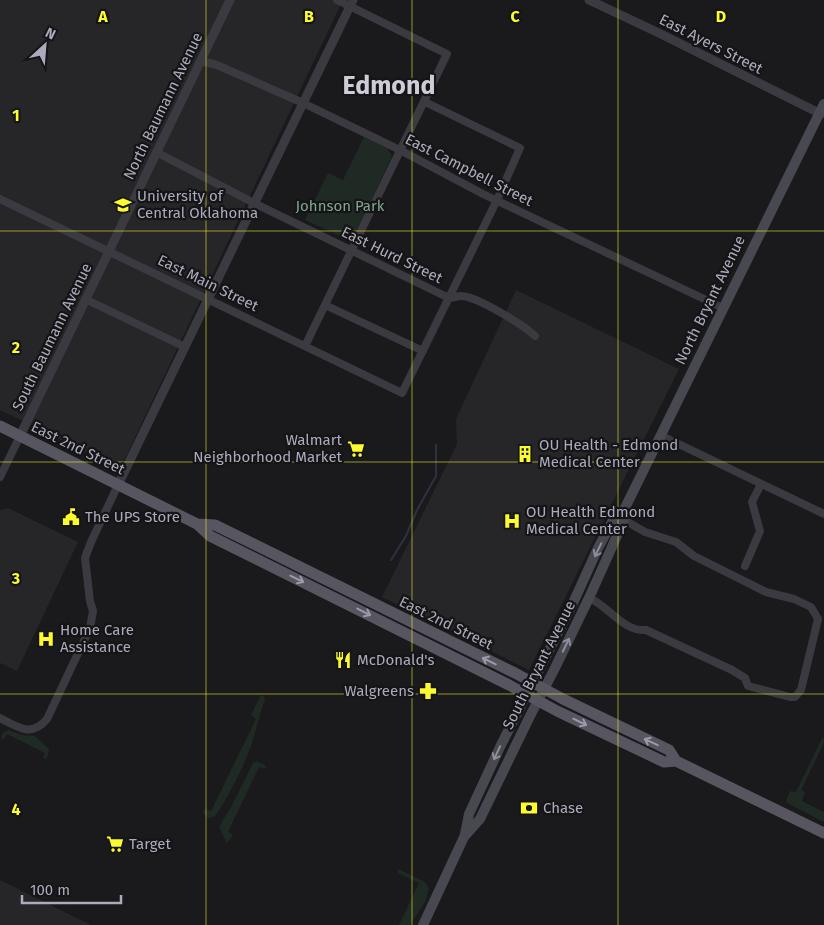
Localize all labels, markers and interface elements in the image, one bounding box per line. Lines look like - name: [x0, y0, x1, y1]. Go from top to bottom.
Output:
- text: A: [97, 7, 108, 26]
- text: B: [304, 7, 314, 26]
- text: C: [510, 7, 520, 26]
- text: D: [716, 7, 726, 26]
- street label: East Ayers Street: [656, 10, 766, 78]
- north arrow: [20, 20, 70, 70]
- text: N: [43, 24, 58, 43]
- street label: North Baumann Avenue: [120, 30, 206, 182]
- district label: Edmond: [343, 71, 435, 101]
- text: 1: [12, 106, 20, 125]
- street label: East Campbell Street: [402, 130, 536, 210]
- place label: University of Central Oklahoma: [137, 187, 258, 222]
- school or university icon: University of Central Oklahoma: [113, 195, 133, 215]
- park label: Johnson Park: [296, 197, 385, 215]
- street label: East Hurd Street: [339, 223, 446, 287]
- street label: North Bryant Avenue: [671, 233, 749, 367]
- street label: East Main Street: [155, 251, 262, 315]
- street label: South Baumann Avenue: [8, 260, 96, 414]
- text: 2: [12, 338, 20, 357]
- street label: East 2nd Street: [28, 418, 128, 479]
- place label: Walmart Neighborhood Market: [193, 431, 343, 466]
- place label: OU Health - Edmond Medical Center: [539, 436, 678, 471]
- supermarket icon: Walmart Neighborhood Market: [346, 439, 366, 459]
- building icon: OU Health - Edmond Medical Center: [515, 444, 535, 464]
- place label: OU Health Edmond Medical Center: [526, 503, 655, 538]
- public building icon: The UPS Store: [61, 507, 81, 527]
- place label: The UPS Store: [85, 508, 180, 526]
- hospital icon: OU Health Edmond Medical Center: [502, 511, 522, 531]
- one-way arrow: [592, 542, 602, 557]
- text: 3: [11, 569, 20, 588]
- one-way arrow: [289, 575, 304, 584]
- street label: East 2nd Street: [396, 593, 496, 654]
- street label: South Bryant Avenue: [499, 598, 579, 732]
- one-way arrow: [356, 608, 371, 617]
- place label: Home Care Assistance: [60, 621, 134, 656]
- hospital icon: Home Care Assistance: [36, 629, 56, 649]
- one-way arrow: [562, 638, 571, 653]
- restaurant icon: McDonald's: [333, 650, 353, 670]
- place label: McDonald's: [357, 651, 435, 669]
- one-way arrow: [482, 655, 497, 665]
- pharmacy icon: Walgreens: [418, 681, 438, 701]
- place label: Walgreens: [344, 682, 414, 700]
- one-way arrow: [572, 717, 587, 727]
- one-way arrow: [644, 737, 659, 746]
- one-way arrow: [492, 745, 501, 760]
- bank icon: Chase: [519, 798, 539, 818]
- place label: Chase: [543, 799, 583, 817]
- text: 4: [11, 800, 21, 819]
- supermarket icon: Target: [105, 834, 125, 854]
- place label: Target: [129, 835, 171, 853]
- scale bar: [22, 872, 121, 904]
- text: 100 m: [30, 881, 70, 899]

